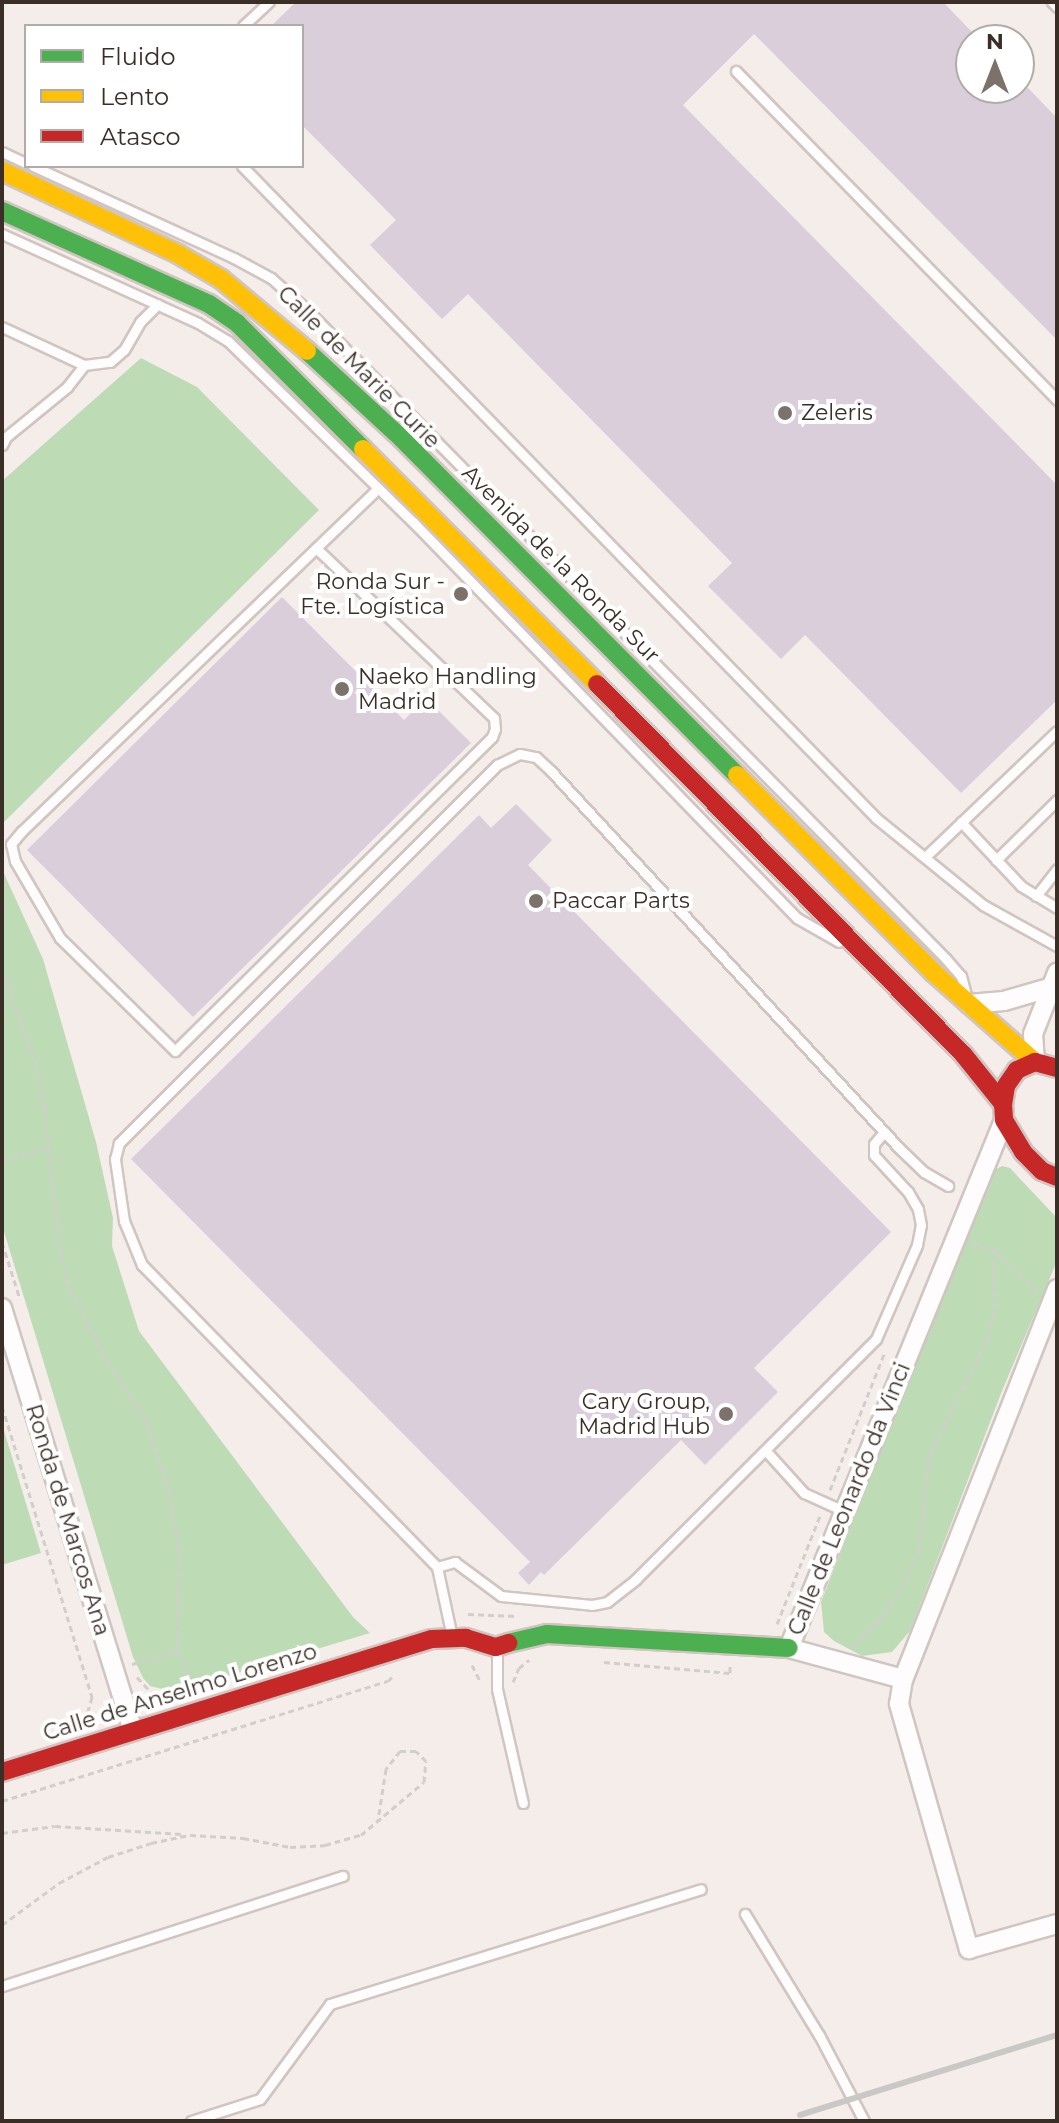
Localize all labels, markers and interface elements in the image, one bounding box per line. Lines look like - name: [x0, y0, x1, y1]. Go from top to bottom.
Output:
- legend: [24, 24, 304, 168]
- north arrow: [955, 24, 1035, 104]
- text: N: [986, 28, 1004, 55]
- text: Fluido: [100, 42, 176, 71]
- text: Lento: [100, 82, 169, 111]
- text: Atasco: [100, 122, 181, 151]
- street label: Calle de Marie Curie: [272, 280, 446, 454]
- place label: Zeleris: [801, 400, 873, 426]
- marker: Zeleris: [776, 404, 794, 422]
- street label: Avenida de la Ronda Sur: [457, 460, 665, 668]
- place label: Ronda Sur - Fte. Logística: [300, 568, 445, 620]
- marker: Ronda Sur - Fte. Logística: [452, 585, 470, 603]
- place label: Naeko Handling Madrid: [358, 663, 537, 714]
- marker: Naeko Handling Madrid: [333, 680, 351, 698]
- place label: Paccar Parts: [552, 888, 690, 914]
- marker: Paccar Parts: [527, 892, 545, 910]
- street label: Calle de Leonardo da Vinci: [782, 1359, 916, 1639]
- place label: Cary Group, Madrid Hub: [578, 1388, 710, 1440]
- street label: Ronda de Marcos Ana: [20, 1401, 116, 1639]
- marker: Cary Group, Madrid Hub: [717, 1405, 735, 1423]
- street label: Calle de Anselmo Lorenzo: [40, 1638, 320, 1746]

